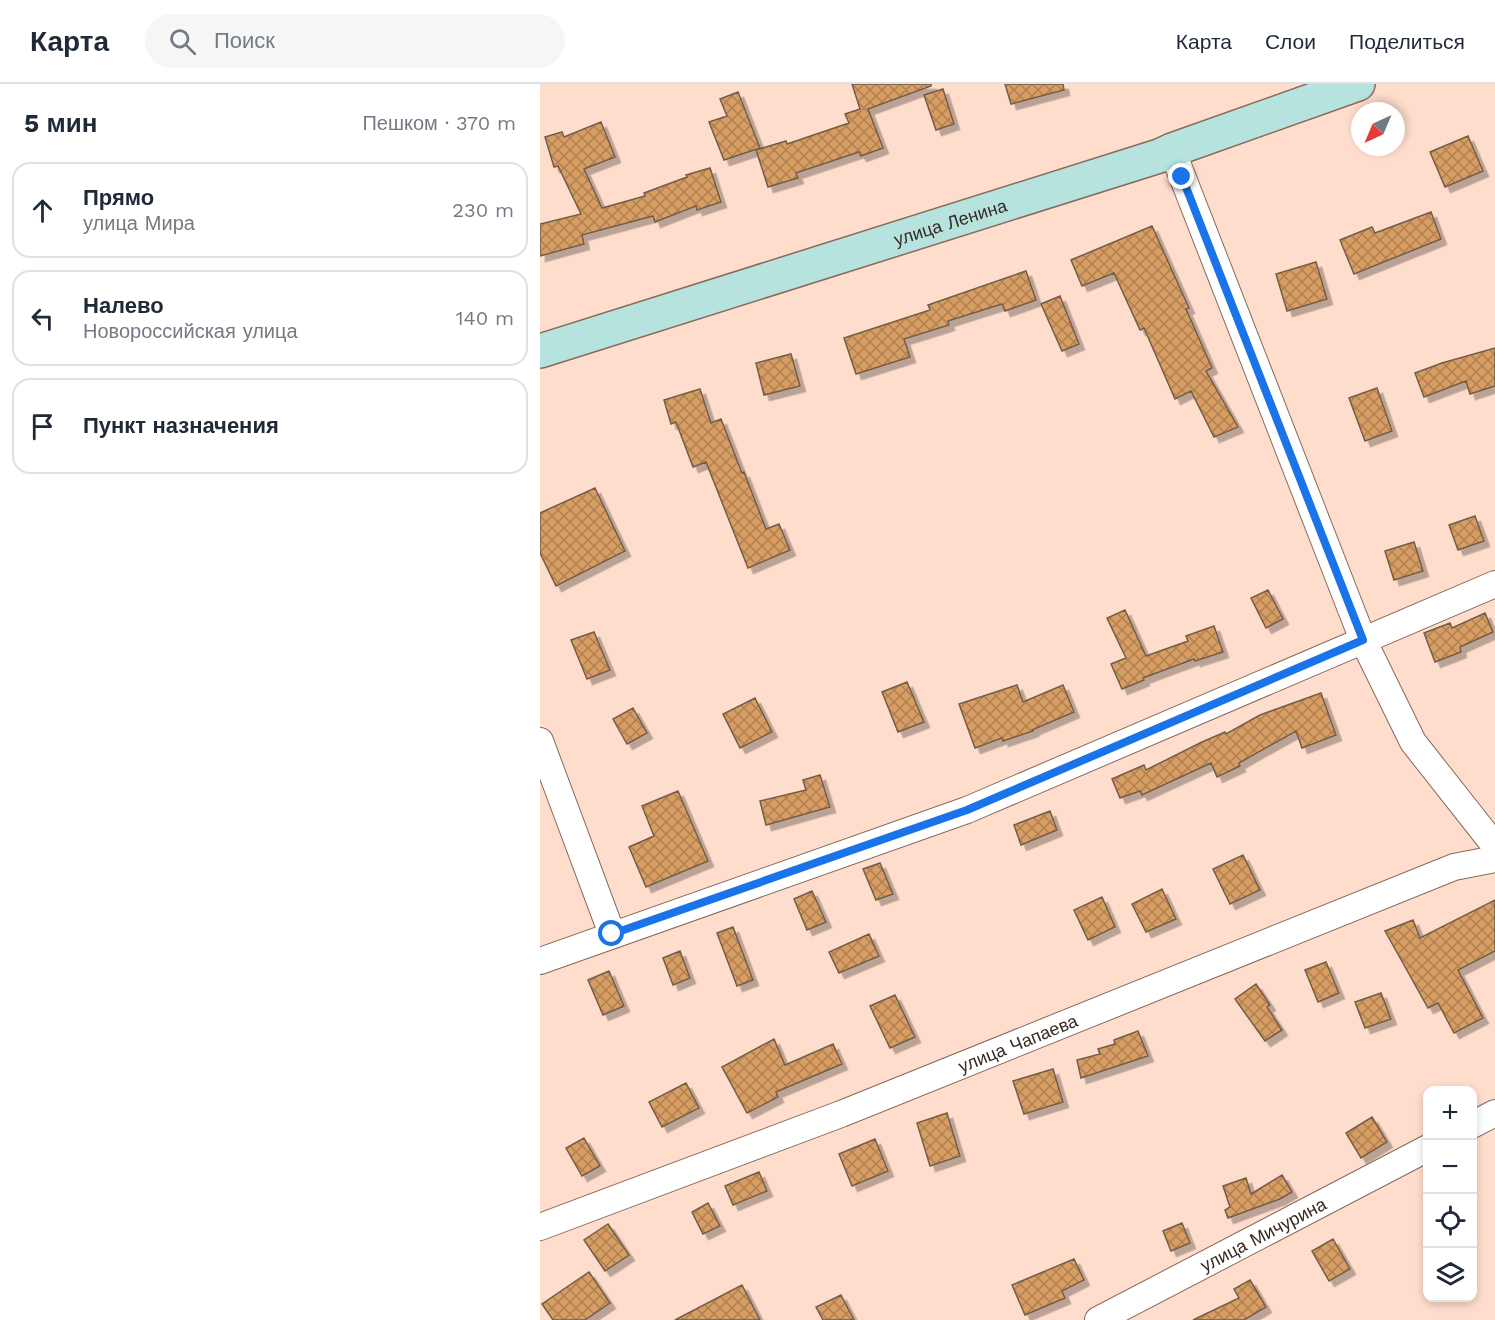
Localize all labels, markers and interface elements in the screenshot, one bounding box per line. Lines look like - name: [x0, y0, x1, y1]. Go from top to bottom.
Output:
- search box: [145, 14, 565, 68]
- text: Карта: [30, 25, 109, 58]
- icon: search: [166, 25, 199, 58]
- text: Поиск: [214, 28, 275, 53]
- text: Карта: [1176, 29, 1232, 54]
- text: Слои: [1265, 29, 1316, 54]
- text: Поделиться: [1349, 29, 1465, 54]
- north arrow: [1351, 102, 1405, 156]
- text: 5 мин: [24, 108, 98, 138]
- text: Пешком · 370 m: [362, 111, 516, 135]
- route end: [1168, 163, 1194, 189]
- text: Прямо: [83, 185, 154, 210]
- icon: ahead: [26, 194, 59, 227]
- street label: улица Ленина: [891, 194, 1010, 249]
- text: 230 m: [452, 198, 514, 222]
- text: улица Мира: [83, 211, 195, 235]
- text: Налево: [83, 293, 164, 318]
- icon: left: [26, 302, 59, 335]
- text: 140 m: [456, 306, 514, 330]
- text: Новороссийская улица: [83, 319, 298, 343]
- icon: arrive: [26, 410, 59, 443]
- text: Пункт назначения: [83, 413, 279, 438]
- route start: [598, 920, 624, 946]
- street label: улица Чапаева: [955, 1009, 1081, 1076]
- map controls: [1423, 1086, 1477, 1302]
- button: +: [1423, 1086, 1477, 1140]
- button: −: [1423, 1140, 1477, 1194]
- street label: улица Мичурина: [1196, 1192, 1330, 1275]
- button: locate: [1423, 1194, 1477, 1248]
- button: layers: [1423, 1248, 1477, 1302]

